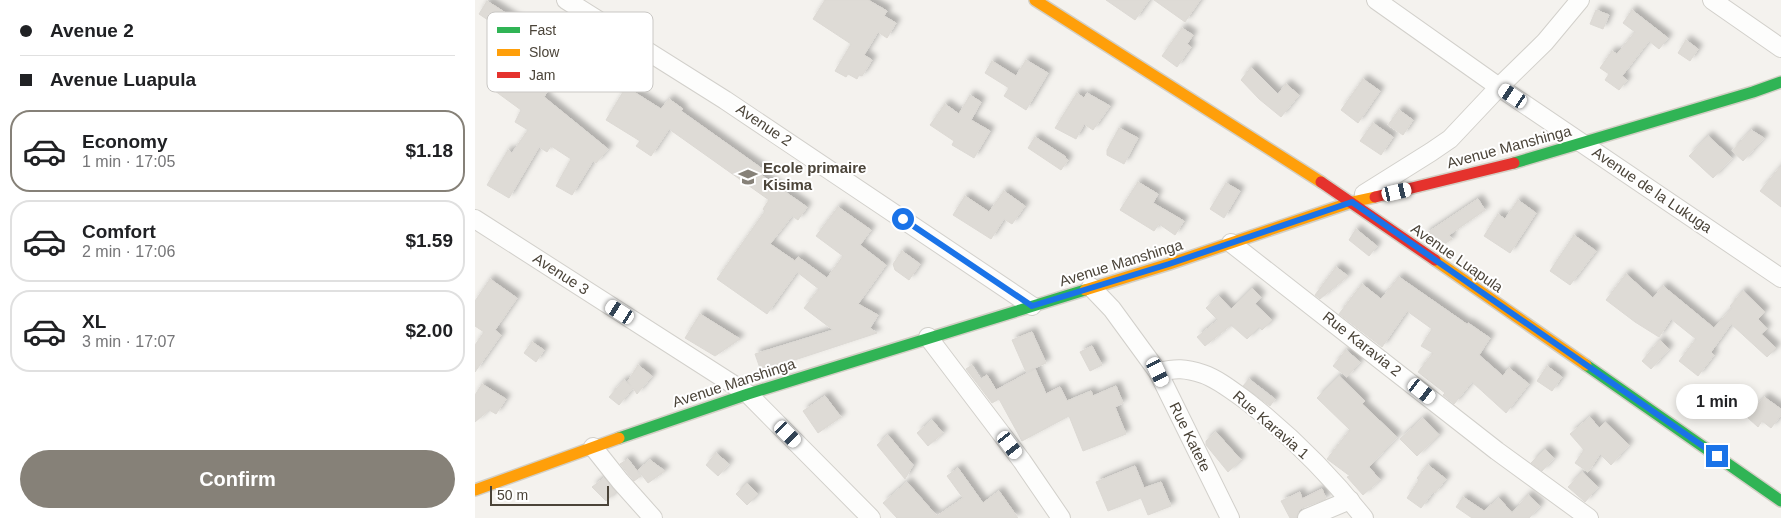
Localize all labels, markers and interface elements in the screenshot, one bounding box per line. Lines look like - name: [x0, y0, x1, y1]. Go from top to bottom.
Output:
- legend: [487, 12, 653, 92]
- text: Avenue 2: [50, 20, 134, 41]
- text: Fast: [529, 22, 556, 38]
- text: Slow: [529, 44, 560, 60]
- text: Jam: [529, 67, 555, 83]
- text: Avenue Luapula: [50, 69, 196, 90]
- car: [1496, 81, 1529, 111]
- street label: Avenue 2: [733, 100, 795, 149]
- street label: Avenue Manshinga: [1445, 122, 1574, 171]
- icon: car: [22, 129, 67, 174]
- text: Economy: [82, 131, 168, 152]
- text: $1.18: [405, 140, 453, 161]
- street label: Avenue de la Lukuga: [1589, 143, 1716, 236]
- text: 1 min · 17:05: [82, 153, 175, 170]
- place label: Ecole primaire Kisima: [763, 159, 866, 193]
- school or university icon: Ecole primaire Kisima: [737, 166, 759, 188]
- car: [1380, 181, 1413, 203]
- route start: [892, 208, 914, 230]
- icon: car: [22, 219, 67, 264]
- street label: Avenue Luapula: [1408, 220, 1507, 296]
- text: Comfort: [82, 221, 156, 242]
- text: $1.59: [405, 230, 453, 251]
- street label: Avenue Manshinga: [1057, 235, 1185, 289]
- text: 2 min · 17:06: [82, 243, 175, 260]
- street label: Avenue 3: [530, 249, 592, 298]
- car: [603, 298, 636, 326]
- street label: Rue Karavia 2: [1320, 308, 1405, 380]
- icon: car: [22, 309, 67, 354]
- text: XL: [82, 311, 106, 332]
- text: $2.00: [405, 320, 453, 341]
- text: 3 min · 17:07: [82, 333, 175, 350]
- street label: Avenue Manshinga: [670, 354, 798, 410]
- car: [1144, 355, 1171, 389]
- car: [1405, 376, 1438, 406]
- callout: 1 min: [1676, 384, 1758, 418]
- street label: Rue Karavia 1: [1230, 387, 1313, 462]
- text: 1 min: [1696, 393, 1738, 410]
- street label: Rue Katete: [1166, 399, 1215, 474]
- car: [772, 418, 803, 450]
- car: [994, 429, 1025, 461]
- route end: [1706, 445, 1728, 467]
- button: Confirm: [20, 450, 455, 508]
- scale bar: [490, 483, 609, 506]
- text: 50 m: [497, 487, 528, 503]

